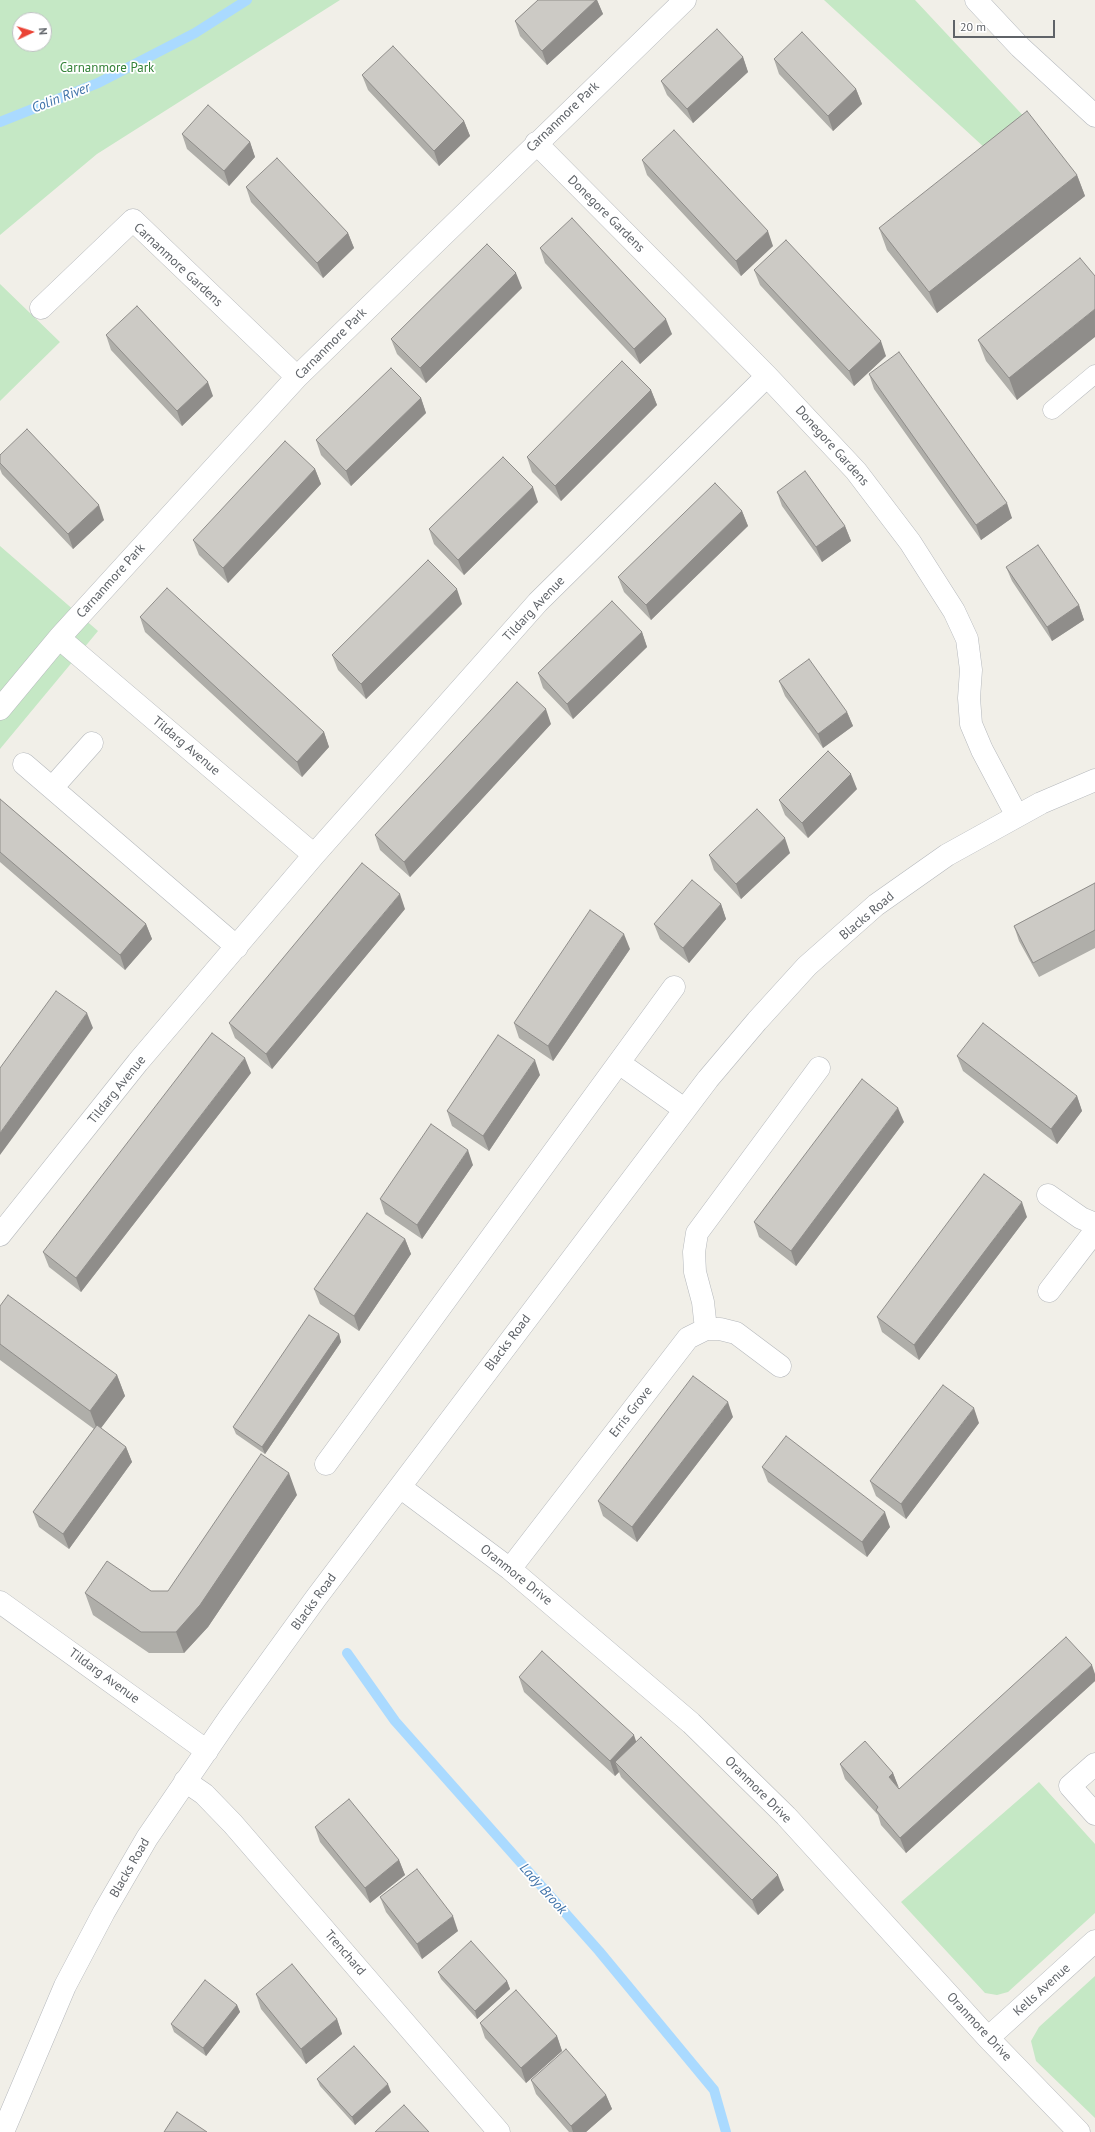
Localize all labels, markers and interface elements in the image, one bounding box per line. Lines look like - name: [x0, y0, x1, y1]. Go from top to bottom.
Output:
- north arrow: [12, 12, 52, 52]
- scale bar: [955, 12, 1057, 38]
- text: 20 m: [960, 19, 986, 34]
- text: N: [36, 27, 50, 35]
- park label: Carnanmore Park: [60, 60, 154, 76]
- water label: Colin River: [30, 79, 92, 117]
- street label: Carnanmore Park: [524, 79, 602, 155]
- street label: Donegore Gardens: [564, 172, 648, 256]
- street label: Carnanmore Gardens: [130, 220, 226, 310]
- street label: Carnanmore Park: [292, 305, 370, 383]
- street label: Donegore Gardens: [792, 403, 872, 489]
- street label: Carnanmore Park: [74, 541, 148, 621]
- street label: Tildarg Avenue: [500, 573, 568, 645]
- street label: Tildarg Avenue: [149, 713, 223, 779]
- street label: Blacks Road: [837, 889, 897, 943]
- street label: Tildarg Avenue: [85, 1053, 149, 1127]
- street label: Blacks Road: [482, 1312, 534, 1374]
- street label: Erris Grove: [606, 1383, 656, 1441]
- street label: Oranmore Drive: [477, 1541, 555, 1609]
- street label: Blacks Road: [288, 1571, 340, 1633]
- street label: Tildarg Avenue: [66, 1645, 142, 1707]
- street label: Oranmore Drive: [721, 1753, 795, 1827]
- street label: Blacks Road: [107, 1835, 153, 1901]
- water label: Lady Brook: [516, 1860, 570, 1918]
- street label: Trenchard: [321, 1927, 369, 1979]
- street label: Kells Avenue: [1010, 1960, 1074, 2020]
- street label: Oranmore Drive: [943, 1989, 1015, 2065]

